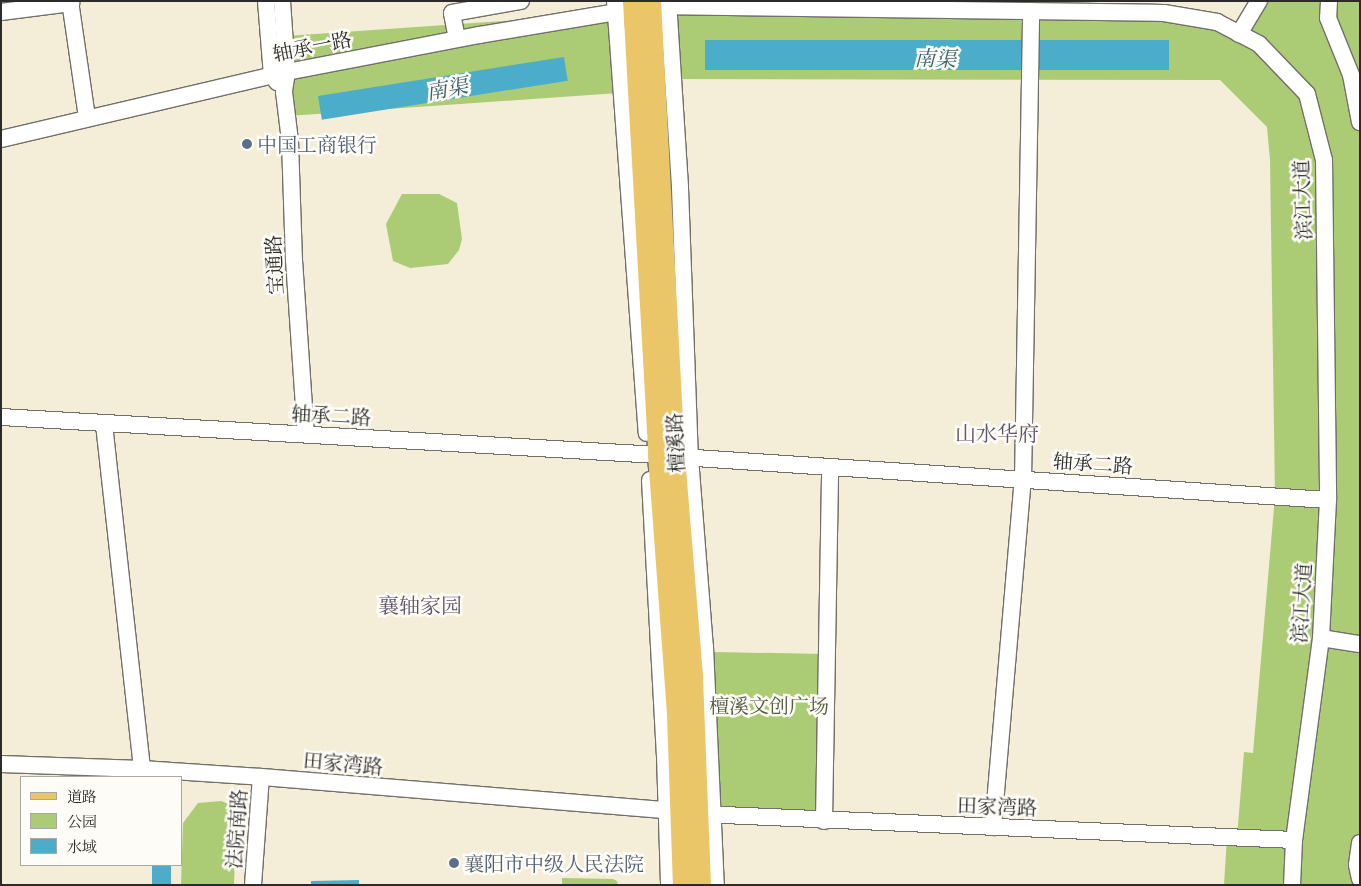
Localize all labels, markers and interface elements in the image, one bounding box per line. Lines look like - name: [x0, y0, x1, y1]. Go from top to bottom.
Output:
- street label: 轴承一路: [270, 27, 354, 65]
- water label: 南渠: [914, 46, 956, 72]
- water label: 南渠: [424, 73, 470, 105]
- place label: 中国工商银行: [257, 132, 377, 156]
- marker: 中国工商银行: [241, 138, 253, 150]
- street label: 滨江大道: [1289, 160, 1315, 240]
- street label: 宝通路: [260, 234, 288, 296]
- street label: 轴承二路: [290, 401, 372, 429]
- street label: 檀溪路: [661, 412, 689, 474]
- district label: 山水华府: [955, 421, 1039, 447]
- street label: 轴承二路: [1052, 448, 1134, 478]
- street label: 滨江大道: [1286, 562, 1316, 644]
- district label: 襄轴家园: [378, 593, 462, 619]
- park label: 檀溪文创广场: [709, 693, 829, 717]
- street label: 田家湾路: [302, 748, 384, 778]
- legend: [20, 776, 182, 866]
- text: 道路: [67, 786, 97, 807]
- street label: 法院南路: [221, 788, 251, 870]
- street label: 田家湾路: [957, 793, 1037, 819]
- text: 公园: [67, 811, 97, 832]
- text: 水域: [67, 836, 97, 857]
- place label: 襄阳市中级人民法院: [464, 851, 644, 875]
- marker: 襄阳市中级人民法院: [448, 857, 460, 869]

